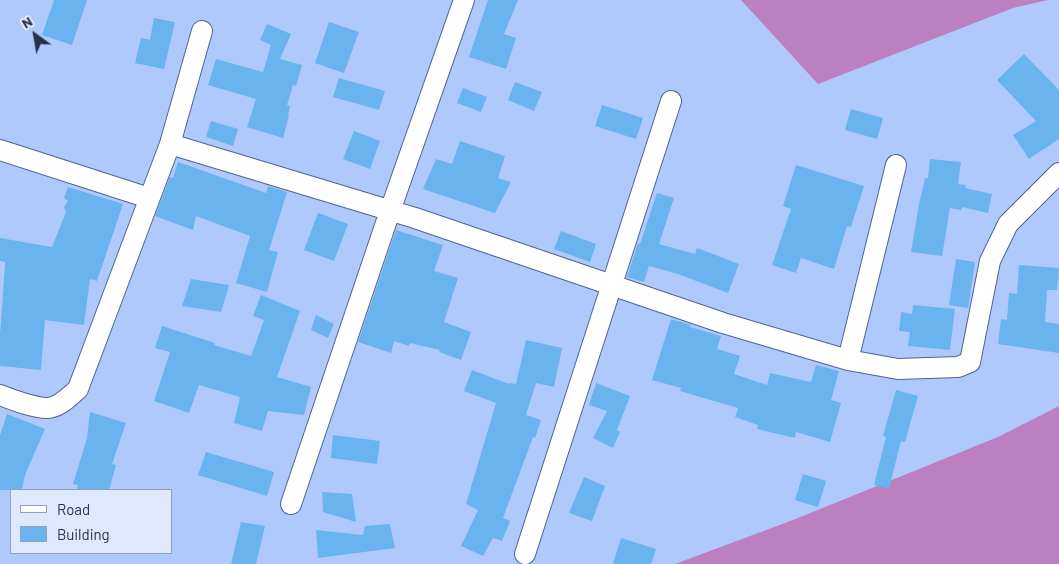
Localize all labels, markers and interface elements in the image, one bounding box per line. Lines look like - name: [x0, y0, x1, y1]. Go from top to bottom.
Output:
- north arrow: [10, 10, 60, 60]
- text: N: [18, 12, 35, 32]
- legend: [10, 489, 172, 554]
- text: Road: [57, 500, 90, 518]
- text: Building: [57, 525, 110, 543]

